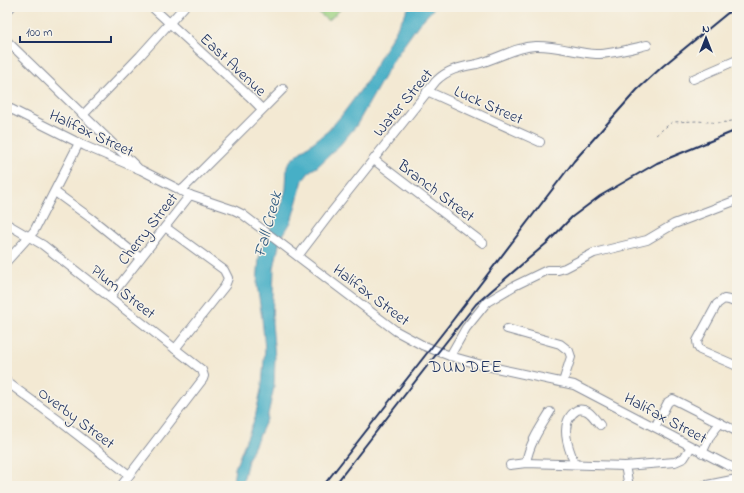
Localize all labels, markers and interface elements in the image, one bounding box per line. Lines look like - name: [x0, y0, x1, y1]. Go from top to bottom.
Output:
- scale bar: [20, 18, 111, 44]
- north arrow: [686, 18, 726, 58]
- text: N: [702, 21, 710, 37]
- text: 100 m: [26, 24, 53, 42]
- street label: East Avenue: [194, 28, 272, 103]
- street label: Water Street: [368, 63, 440, 143]
- street label: Luck Street: [450, 80, 527, 132]
- street label: Halifax Street: [45, 104, 138, 164]
- street label: Branch Street: [391, 154, 480, 229]
- street label: Cherry Street: [112, 187, 185, 271]
- water label: Fall Creek: [248, 187, 290, 260]
- street label: Plum Street: [85, 259, 161, 326]
- street label: Halifax Street: [327, 259, 415, 333]
- district label: DUNDEE: [428, 355, 503, 380]
- street label: Overby Street: [32, 382, 120, 456]
- street label: Halifax Street: [619, 387, 711, 451]

